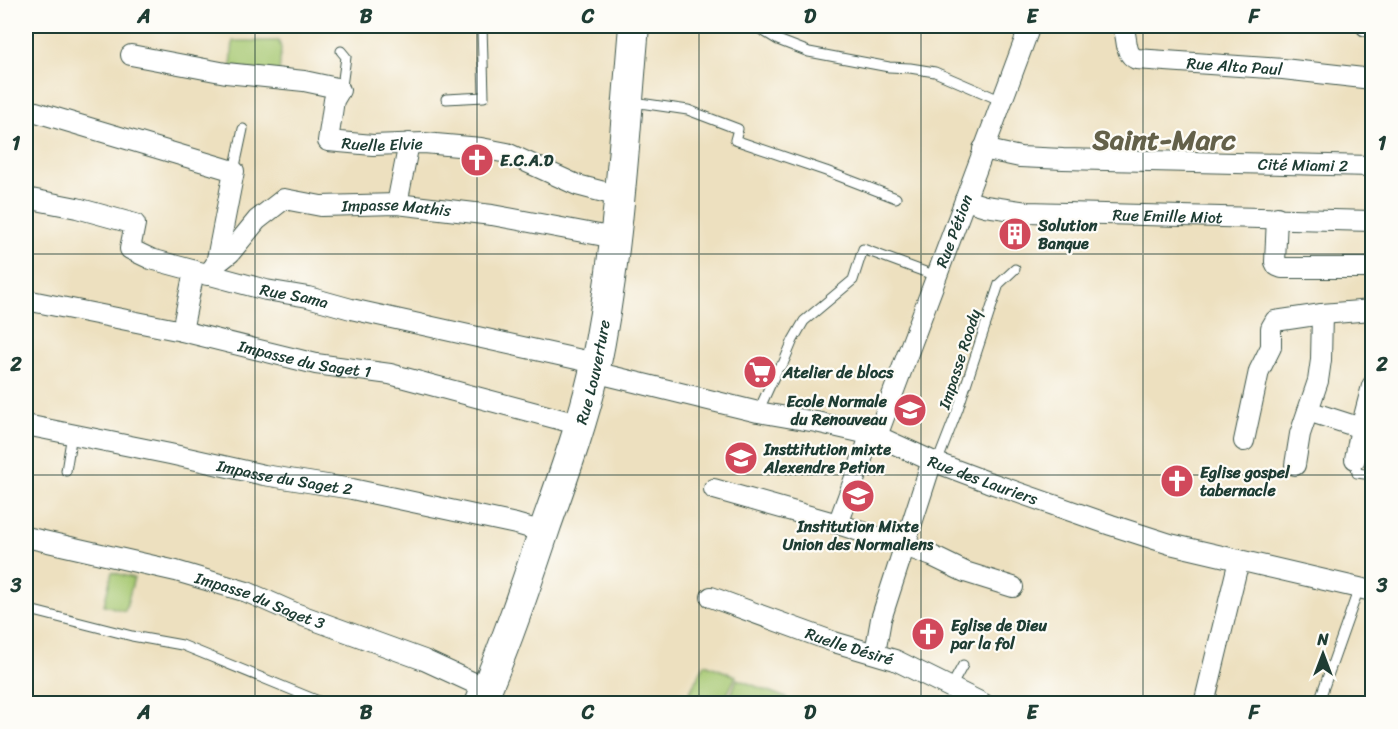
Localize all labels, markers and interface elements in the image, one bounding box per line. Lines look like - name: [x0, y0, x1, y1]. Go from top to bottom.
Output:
- text: A: [136, 0, 151, 34]
- text: B: [360, 0, 373, 34]
- text: C: [581, 0, 595, 34]
- text: D: [804, 0, 817, 34]
- text: E: [1026, 0, 1039, 34]
- text: F: [1248, 0, 1261, 34]
- street label: Rue Alta Paul: [1186, 48, 1284, 84]
- district label: Saint-Marc: [1091, 115, 1237, 164]
- text: 1: [12, 126, 21, 161]
- text: 1: [1378, 126, 1387, 161]
- street label: Ruelle Elvie: [341, 128, 423, 160]
- church icon: E.C.A.D: [459, 142, 495, 178]
- place label: E.C.A.D: [500, 146, 554, 175]
- street label: Cité Miami 2: [1258, 149, 1348, 180]
- street label: Impasse Mathis: [340, 190, 453, 225]
- street label: Rue Pétion: [927, 190, 981, 272]
- street label: Rue Emille Miot: [1112, 200, 1223, 232]
- place label: Solution Banque: [1037, 211, 1098, 258]
- building icon: Solution Banque: [997, 216, 1033, 252]
- street label: Rue Sama: [257, 275, 332, 317]
- street label: Impasse Roody: [929, 305, 990, 414]
- street label: Rue Louverture: [567, 318, 619, 428]
- street label: Impasse du Saget 1: [234, 331, 373, 386]
- text: 2: [9, 347, 22, 382]
- text: 2: [1375, 347, 1388, 382]
- supermarket icon: Atelier de blocs: [742, 354, 778, 390]
- place label: Atelier de blocs: [782, 358, 894, 387]
- place label: Ecole Normale du Renouveau: [786, 387, 888, 434]
- school or university icon: Ecole Normale du Renouveau: [892, 392, 928, 428]
- place label: Insttitution mixte Alexendre Petion: [763, 435, 891, 482]
- school or university icon: Insttitution mixte Alexendre Petion: [723, 440, 759, 476]
- street label: Rue des Lauriers: [923, 447, 1043, 514]
- street label: Impasse du Saget 2: [213, 451, 355, 504]
- place label: Eglise gospel tabernacle: [1200, 458, 1291, 505]
- church icon: Eglise gospel tabernacle: [1159, 463, 1195, 499]
- school or university icon: Institution Mixte Union des Normaliens: [840, 478, 876, 514]
- place label: Institution Mixte Union des Normaliens: [783, 512, 934, 559]
- street label: Impasse du Saget 3: [191, 563, 329, 638]
- text: 3: [10, 568, 22, 603]
- text: 3: [1376, 568, 1388, 603]
- place label: Eglise de Dieu par la fol: [950, 611, 1047, 658]
- church icon: Eglise de Dieu par la fol: [910, 616, 946, 652]
- street label: Ruelle Désiré: [801, 619, 897, 674]
- north arrow: [1293, 624, 1353, 684]
- text: N: [1316, 625, 1329, 654]
- text: A: [136, 695, 151, 729]
- text: B: [360, 695, 373, 729]
- text: C: [581, 695, 595, 729]
- text: D: [804, 695, 817, 729]
- text: E: [1026, 695, 1039, 729]
- text: F: [1248, 695, 1261, 729]

